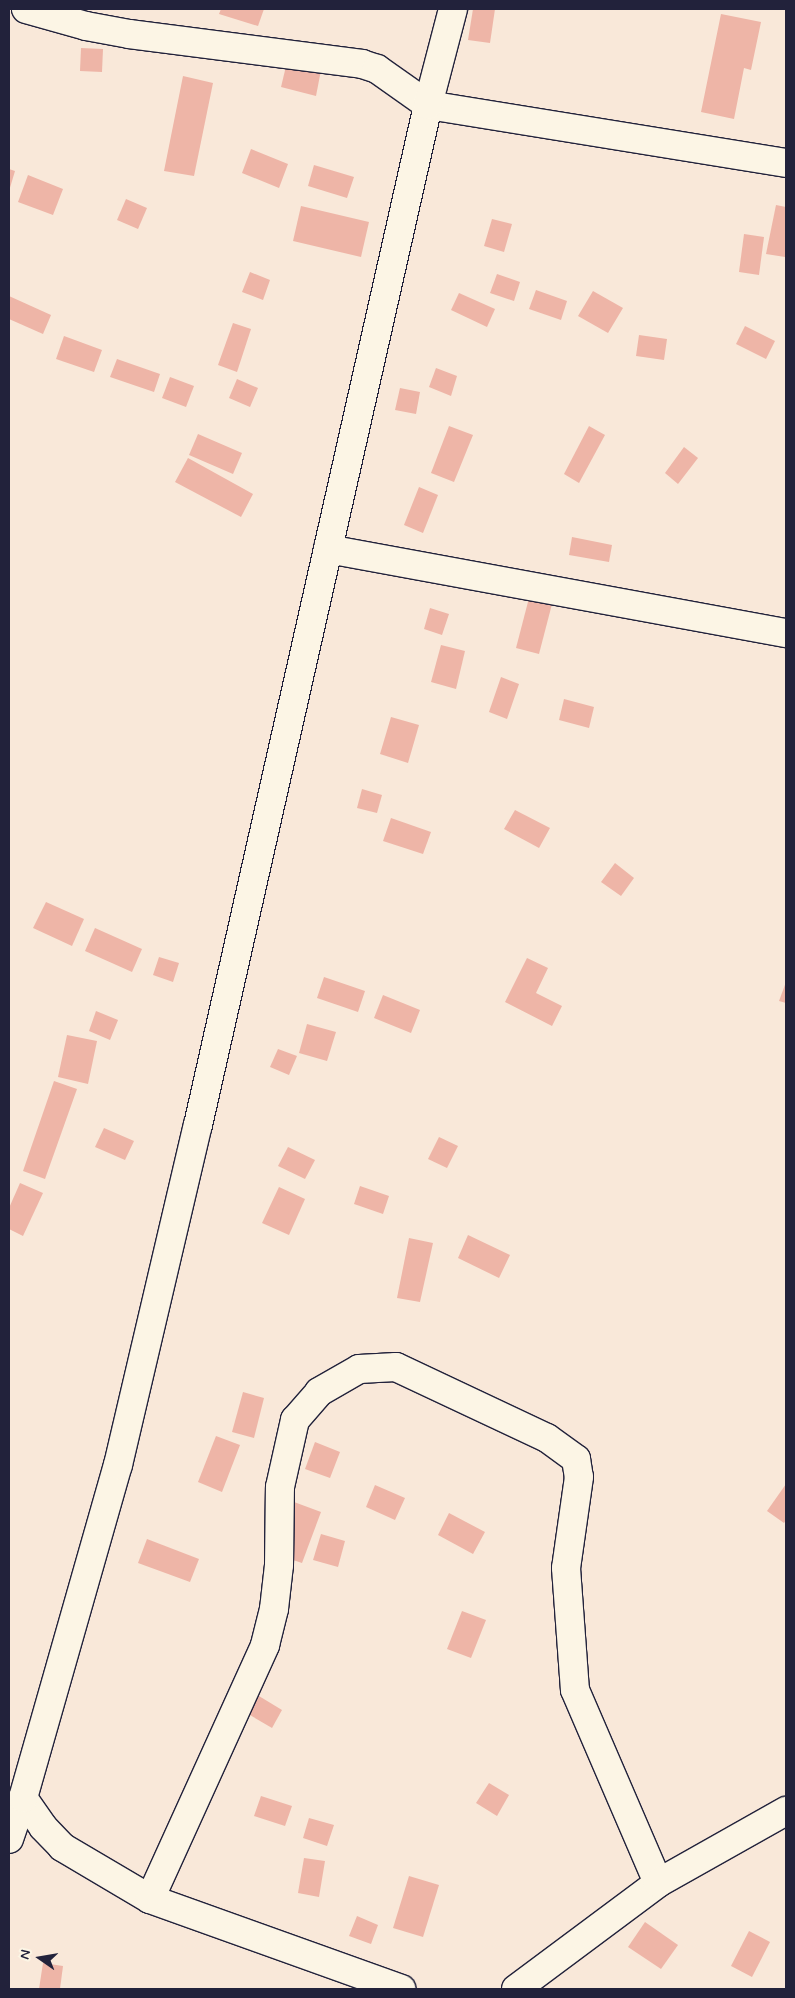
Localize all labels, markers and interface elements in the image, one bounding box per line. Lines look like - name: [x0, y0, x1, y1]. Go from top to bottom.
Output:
- north arrow: [15, 1933, 65, 1983]
- text: N: [16, 1948, 35, 1961]

